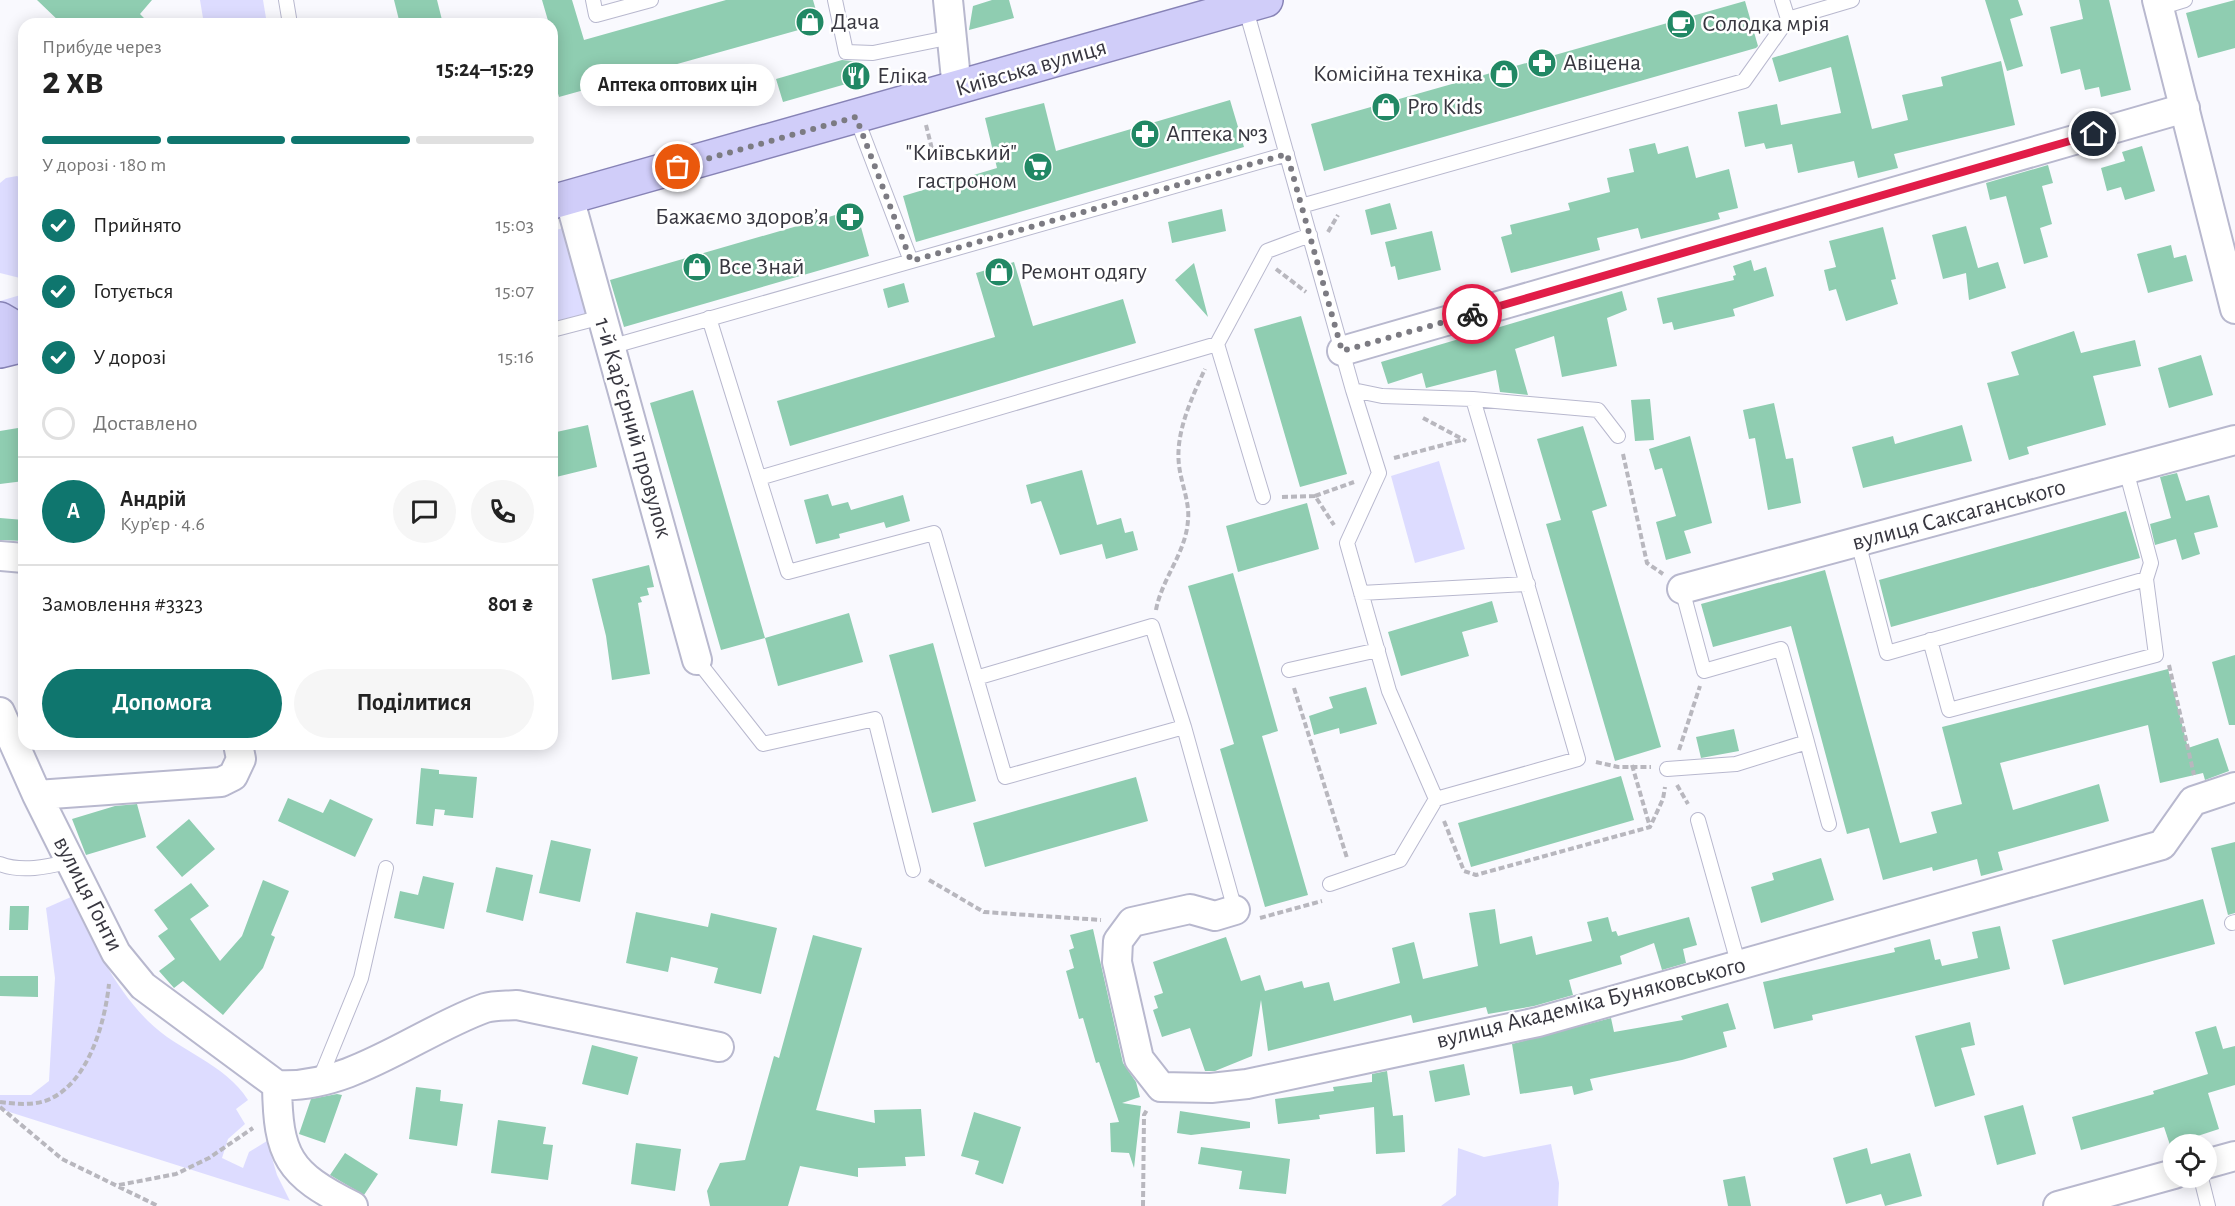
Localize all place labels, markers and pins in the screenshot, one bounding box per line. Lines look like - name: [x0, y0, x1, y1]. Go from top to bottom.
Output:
- shop icon: Дача: [794, 6, 826, 38]
- cafe icon: Солодка мрія: [1665, 8, 1697, 40]
- place label: Дача: [831, 10, 880, 34]
- place label: Солодка мрія: [1702, 12, 1830, 36]
- pharmacy icon: Авіцена: [1526, 47, 1558, 79]
- place label: Авіцена: [1563, 51, 1641, 75]
- shop icon: Комісійна техніка: [1488, 58, 1520, 90]
- restaurant icon: Еліка: [840, 60, 872, 92]
- place label: Комісійна техніка: [1313, 62, 1483, 86]
- place label: Еліка: [877, 64, 928, 88]
- callout: Аптека оптових цін: [580, 65, 776, 107]
- shop icon: Pro Kids: [1370, 91, 1402, 123]
- place label: Pro Kids: [1407, 95, 1483, 119]
- pin: [2068, 108, 2119, 159]
- pharmacy icon: Аптека №3: [1129, 118, 1161, 150]
- place label: Аптека №3: [1166, 122, 1268, 146]
- pin: [652, 141, 703, 192]
- place label: "Київський" гастроном: [906, 141, 1017, 193]
- supermarket icon: "Київський" гастроном: [1022, 151, 1054, 183]
- pharmacy icon: Бажаємо здоров’я: [834, 201, 866, 233]
- place label: Бажаємо здоров’я: [655, 205, 829, 229]
- shop icon: Все Знай: [681, 251, 713, 283]
- place label: Все Знай: [718, 255, 805, 279]
- shop icon: Ремонт одягу: [983, 256, 1015, 288]
- place label: Ремонт одягу: [1020, 260, 1148, 284]

